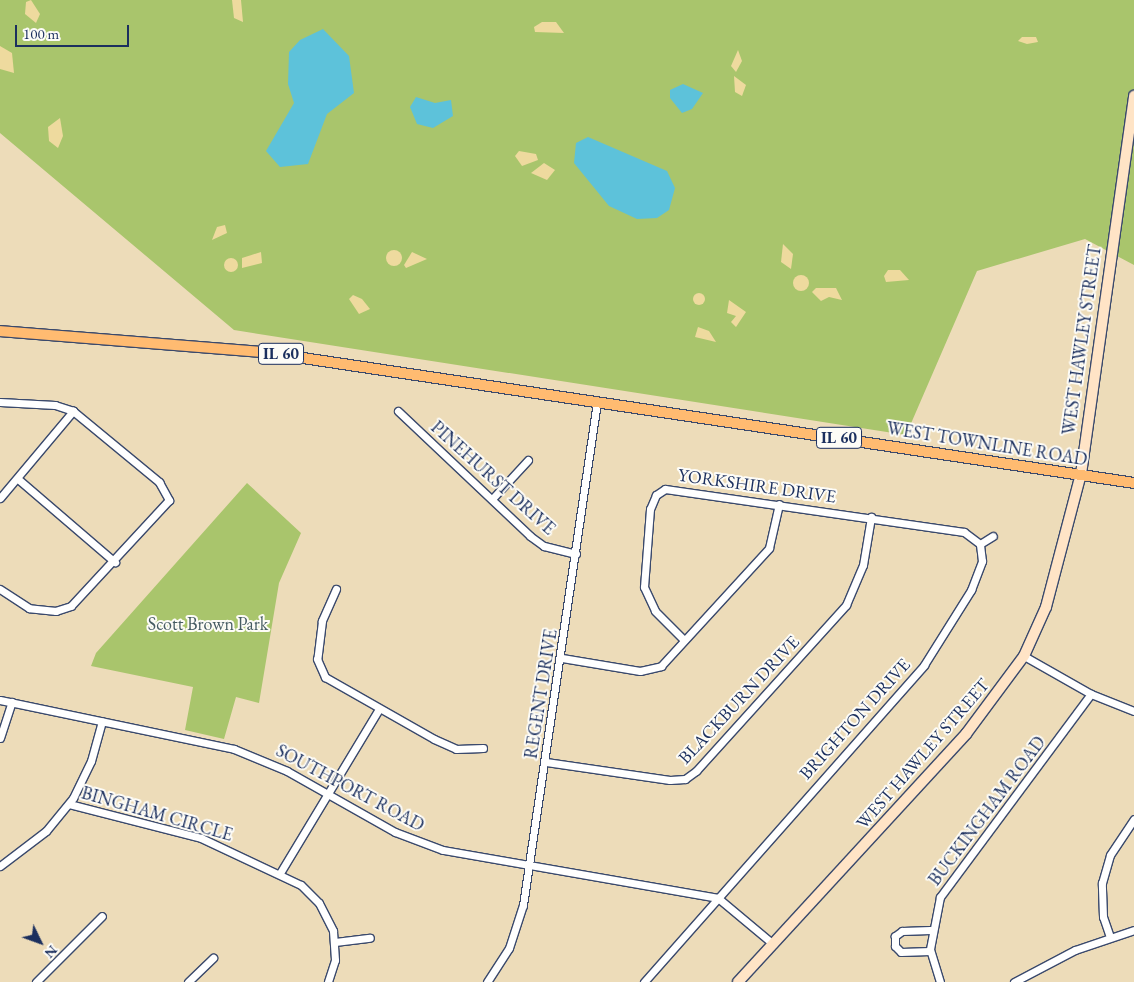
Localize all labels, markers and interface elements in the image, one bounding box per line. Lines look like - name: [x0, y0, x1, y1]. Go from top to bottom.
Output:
- scale bar: [18, 15, 131, 47]
- text: 100 m: [23, 24, 59, 43]
- street label: WEST HAWLEY STREET: [1058, 243, 1106, 437]
- road number: IL 60: [257, 340, 305, 368]
- street label: PINEHURST DRIVE: [426, 416, 560, 540]
- street label: WEST TOWNLINE ROAD: [885, 417, 1089, 471]
- road number: IL 60: [815, 424, 863, 452]
- street label: YORKSHIRE DRIVE: [677, 464, 837, 508]
- park label: Scott Brown Park: [148, 613, 268, 635]
- street label: REGENT DRIVE: [520, 628, 562, 760]
- street label: BLACKBURN DRIVE: [674, 631, 804, 769]
- street label: BRIGHTON DRIVE: [795, 654, 915, 784]
- street label: WEST HAWLEY STREET: [852, 674, 994, 834]
- street label: BUCKINGHAM ROAD: [924, 732, 1050, 890]
- street label: SOUTHPORT ROAD: [272, 740, 428, 836]
- street label: BINGHAM CIRCLE: [79, 782, 235, 846]
- north arrow: [15, 917, 65, 967]
- text: N: [41, 942, 62, 962]

